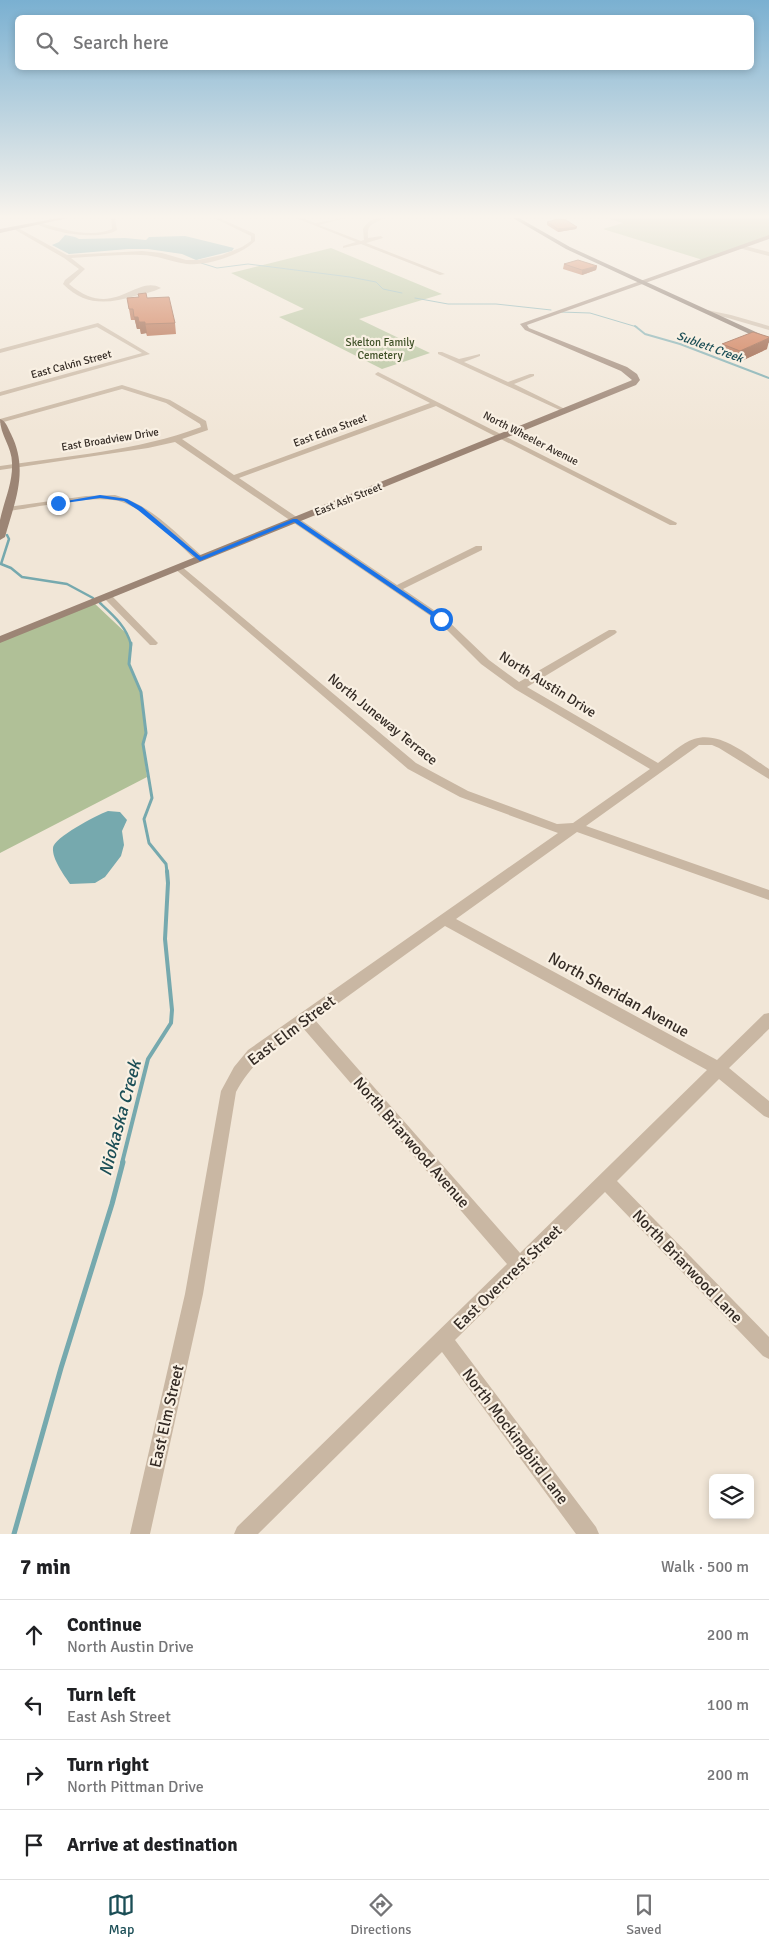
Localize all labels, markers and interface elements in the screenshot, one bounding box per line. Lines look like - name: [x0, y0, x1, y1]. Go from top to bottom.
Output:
- search box: [15, 15, 754, 70]
- icon: search: [33, 29, 61, 57]
- text: Search here: [73, 31, 169, 55]
- water label: Sublett Creek: [675, 329, 746, 367]
- park label: Skelton Family Cemetery: [346, 336, 415, 362]
- street label: East Calvin Street: [29, 347, 113, 382]
- street label: North Wheeler Avenue: [481, 409, 581, 468]
- street label: East Edna Street: [292, 411, 369, 450]
- street label: East Broadview Drive: [60, 425, 160, 454]
- street label: East Ash Street: [313, 480, 384, 519]
- route end: [47, 492, 70, 515]
- route start: [430, 608, 453, 631]
- street label: North Austin Drive: [496, 648, 599, 721]
- street label: North Juneway Terrace: [324, 670, 441, 769]
- street label: North Sheridan Avenue: [544, 948, 693, 1042]
- street label: East Elm Street: [244, 991, 340, 1070]
- water label: Niokaska Creek: [94, 1056, 147, 1178]
- street label: North Briarwood Avenue: [349, 1073, 474, 1212]
- street label: North Briarwood Lane: [628, 1206, 747, 1328]
- street label: East Overcrest Street: [449, 1220, 566, 1335]
- street label: East Elm Street: [145, 1362, 189, 1470]
- street label: North Mockingbird Lane: [458, 1365, 573, 1509]
- map controls: [709, 1474, 754, 1519]
- button: layers: [709, 1474, 754, 1519]
- text: 7 min: [20, 1554, 71, 1580]
- text: Walk · 500 m: [661, 1557, 749, 1577]
- text: Continue: [67, 1613, 142, 1637]
- icon: ahead: [20, 1621, 48, 1649]
- text: 200 m: [707, 1625, 749, 1645]
- text: North Austin Drive: [67, 1637, 194, 1657]
- text: Turn left: [67, 1683, 136, 1707]
- icon: left: [20, 1691, 48, 1719]
- text: 100 m: [707, 1695, 749, 1715]
- text: East Ash Street: [67, 1707, 171, 1727]
- text: Turn right: [67, 1753, 149, 1777]
- icon: right: [20, 1761, 48, 1789]
- text: 200 m: [707, 1765, 749, 1785]
- text: North Pittman Drive: [67, 1777, 204, 1797]
- icon: arrive: [20, 1831, 48, 1859]
- text: Arrive at destination: [67, 1833, 238, 1857]
- tab: Map: [107, 1891, 135, 1938]
- tab: Directions: [350, 1891, 411, 1938]
- tab: Saved: [626, 1891, 662, 1938]

